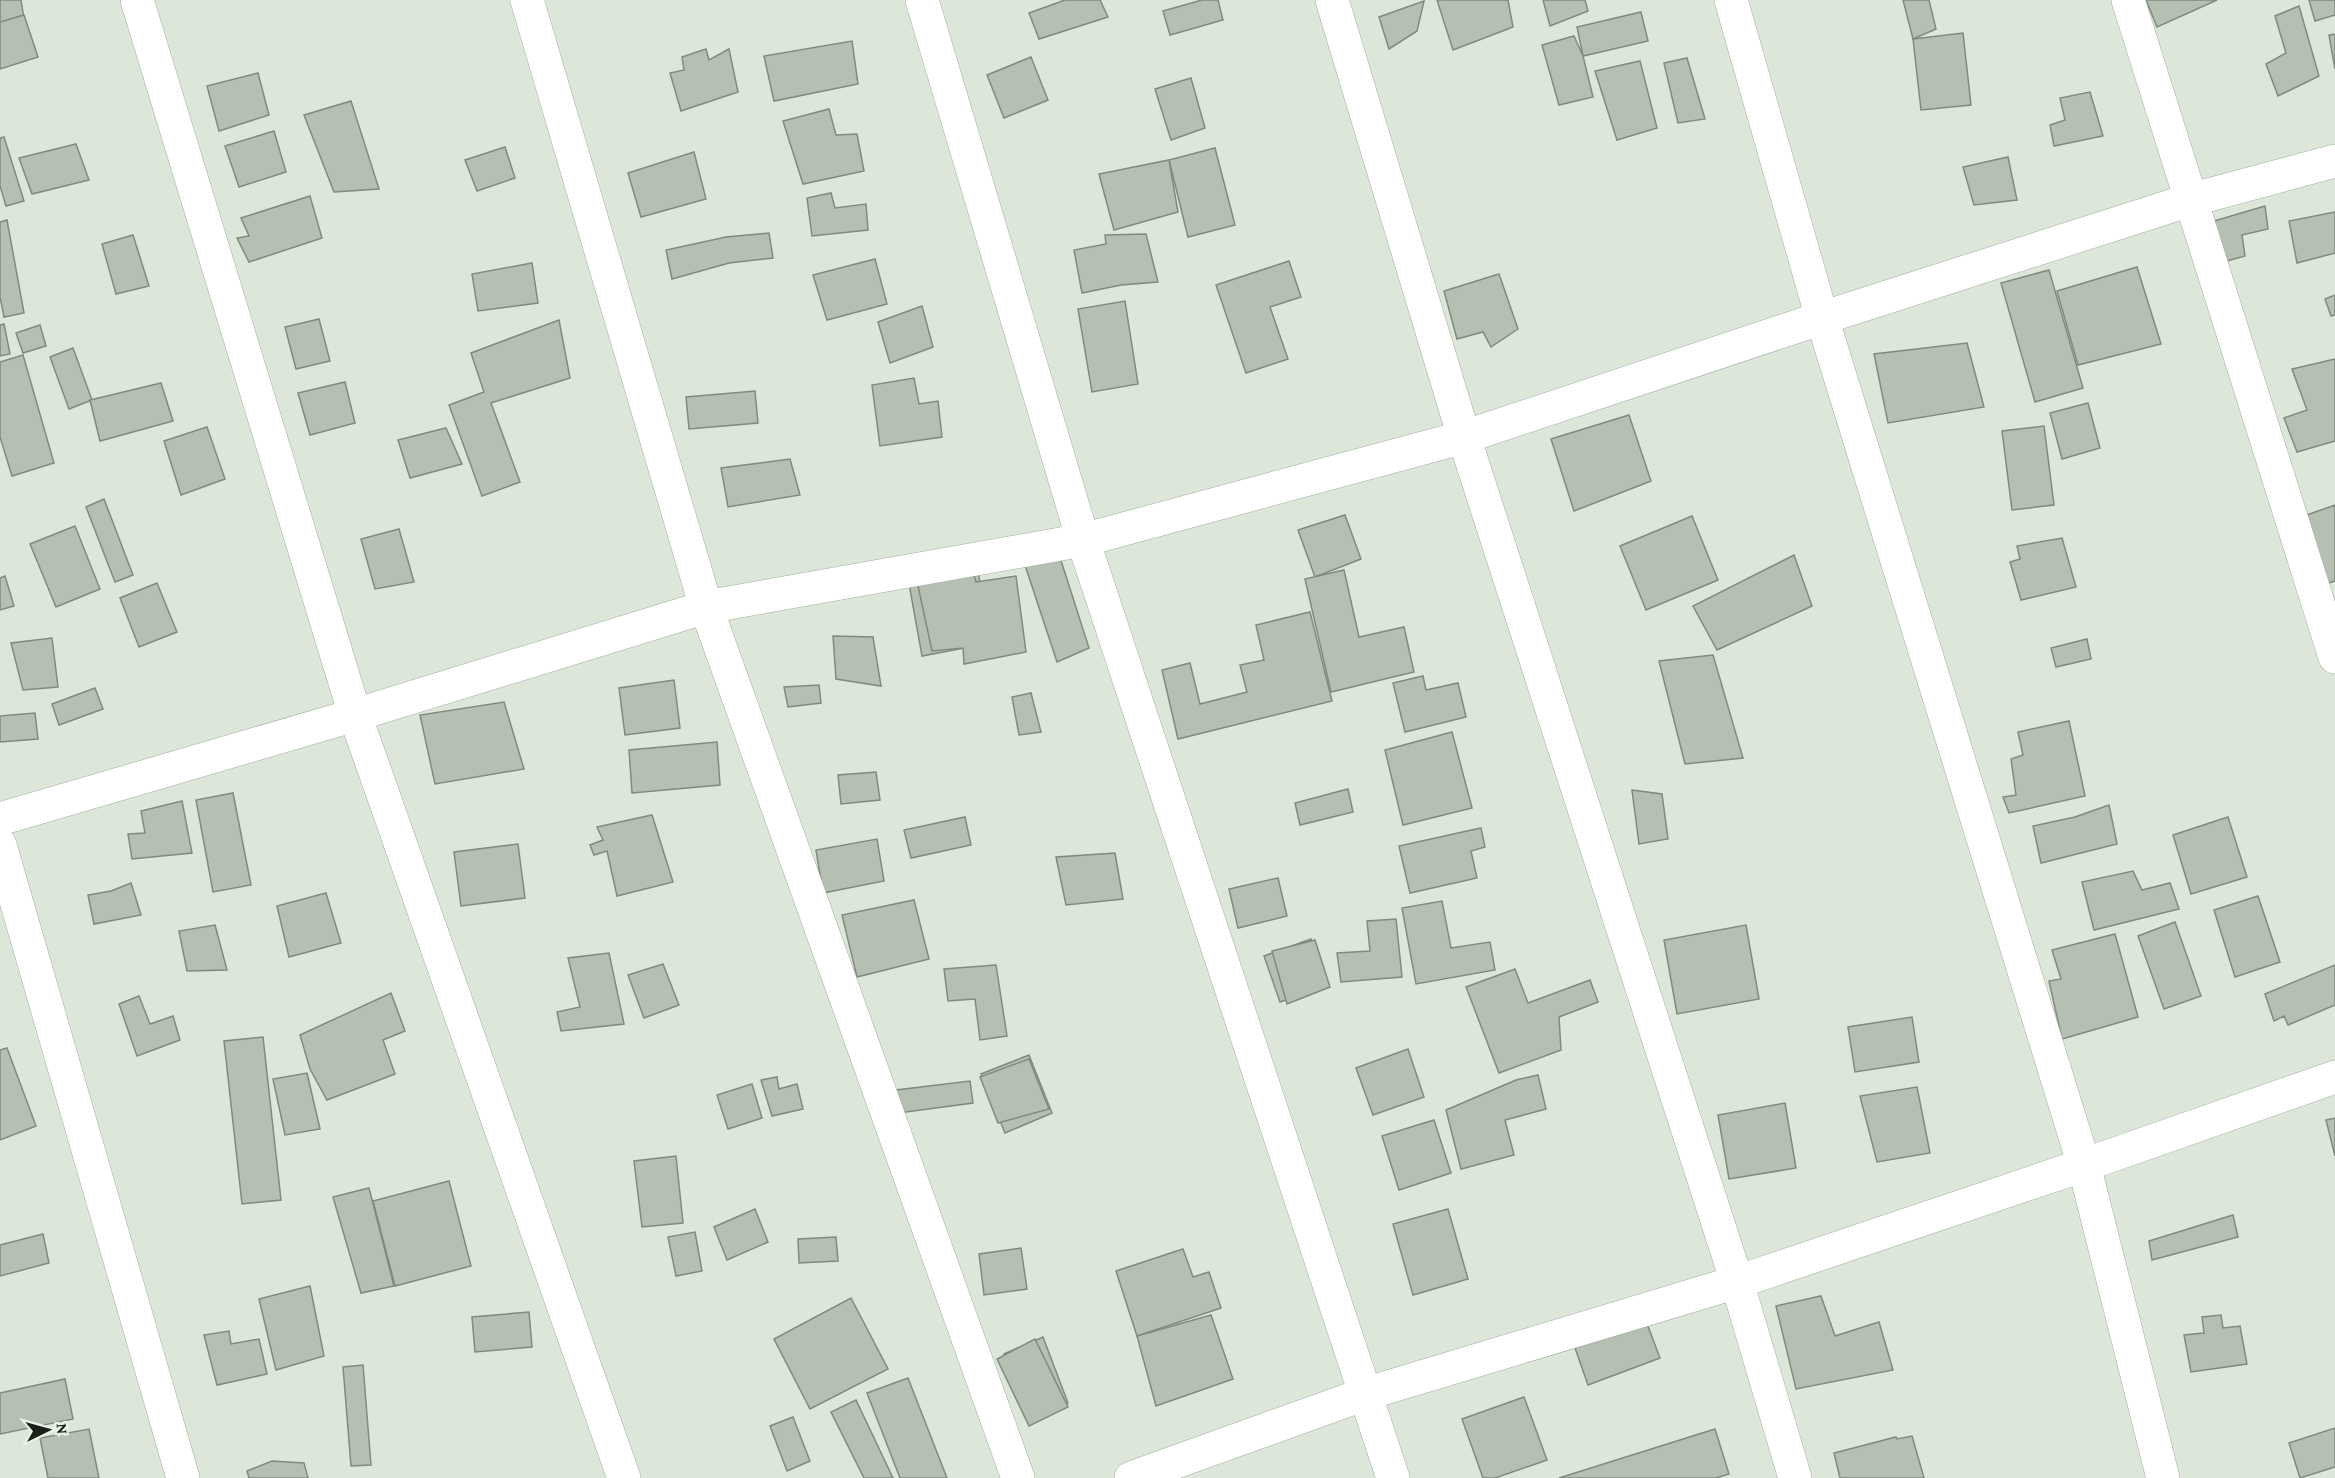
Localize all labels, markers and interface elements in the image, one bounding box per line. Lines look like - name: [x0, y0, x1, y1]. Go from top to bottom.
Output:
- north arrow: [18, 1400, 78, 1460]
- text: N: [54, 1423, 71, 1435]

